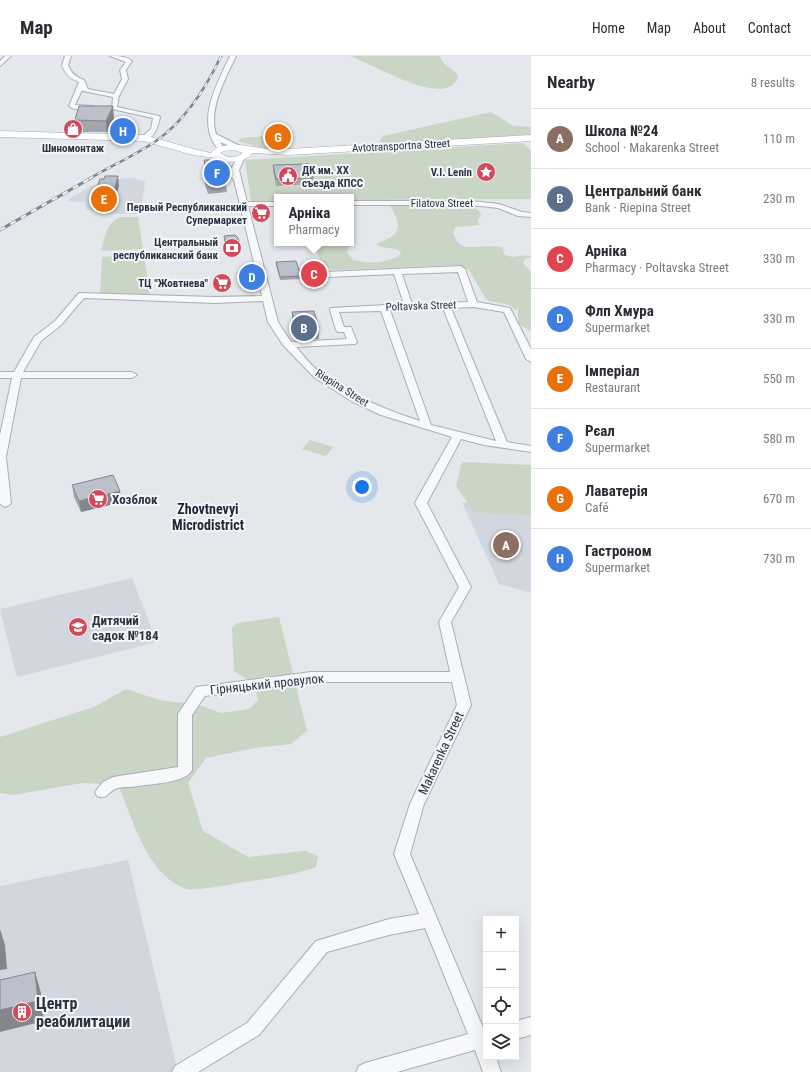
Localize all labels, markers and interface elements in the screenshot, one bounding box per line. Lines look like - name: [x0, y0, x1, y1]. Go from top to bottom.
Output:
- text: Map: [20, 16, 53, 39]
- text: Home: [592, 20, 625, 36]
- text: Map: [647, 20, 671, 36]
- text: About: [693, 20, 726, 36]
- text: Contact: [748, 20, 791, 36]
- text: Nearby: [547, 72, 595, 92]
- text: 8 results: [751, 75, 795, 90]
- pin: H: [110, 116, 136, 146]
- shop icon: Шиномонтаж: [62, 118, 84, 140]
- pin: G: [265, 122, 291, 152]
- text: Школа №24: [585, 122, 658, 140]
- text: A: [556, 131, 564, 146]
- text: 110 m: [763, 131, 795, 146]
- street label: Avtotransportna Street: [352, 137, 450, 155]
- text: School · Makarenka Street: [585, 140, 719, 155]
- place label: Шиномонтаж: [42, 142, 105, 155]
- pin: F: [204, 158, 230, 188]
- place icon: V.I. Lenin: [475, 161, 497, 183]
- place label: ДК им. XX съезда КПСС: [302, 164, 363, 190]
- public building icon: ДК им. XX съезда КПСС: [277, 165, 299, 187]
- place label: V.I. Lenin: [431, 166, 472, 179]
- text: Центральний банк: [585, 182, 701, 200]
- pin: E: [91, 184, 117, 214]
- text: B: [556, 191, 564, 206]
- text: 230 m: [763, 191, 795, 206]
- popup: [274, 194, 354, 246]
- street label: Filatova Street: [411, 197, 473, 210]
- text: Bank · Riepina Street: [585, 200, 691, 215]
- place label: Первый Республиканский Супермаркет: [127, 201, 247, 227]
- supermarket icon: Первый Республиканский Супермаркет: [250, 202, 272, 224]
- text: Арніка: [288, 204, 330, 222]
- text: Pharmacy: [288, 222, 340, 237]
- place label: Центральный республиканский банк: [113, 236, 218, 262]
- bank icon: Центральный республиканский банк: [221, 237, 243, 259]
- text: Арніка: [585, 242, 627, 260]
- text: C: [556, 251, 564, 266]
- text: 330 m: [763, 251, 795, 266]
- pin: C: [301, 259, 327, 289]
- text: Pharmacy · Poltavska Street: [585, 260, 729, 275]
- pin: D: [239, 262, 265, 292]
- supermarket icon: ТЦ "Жовтнева": [211, 272, 233, 294]
- place label: ТЦ "Жовтнева": [138, 277, 208, 290]
- street label: Poltavska Street: [385, 298, 457, 314]
- text: Флп Хмура: [585, 302, 654, 320]
- text: D: [556, 311, 564, 326]
- text: 330 m: [763, 311, 795, 326]
- pin: B: [291, 313, 317, 343]
- text: Supermarket: [585, 320, 650, 335]
- text: Імперіал: [585, 362, 639, 380]
- street label: Riepina Street: [313, 366, 371, 410]
- text: E: [557, 371, 563, 386]
- text: 550 m: [763, 371, 795, 386]
- text: Restaurant: [585, 380, 640, 395]
- text: Рєал: [585, 422, 615, 440]
- text: F: [557, 431, 563, 446]
- text: 580 m: [763, 431, 795, 446]
- text: Supermarket: [585, 440, 650, 455]
- your location: [352, 477, 372, 497]
- text: Лаватерія: [585, 482, 648, 500]
- supermarket icon: Хозблок: [87, 488, 109, 510]
- text: G: [556, 491, 564, 506]
- text: 670 m: [763, 491, 795, 506]
- place label: Хозблок: [112, 492, 158, 507]
- text: Café: [585, 500, 609, 515]
- district label: Zhovtnevyi Microdistrict: [172, 501, 244, 533]
- pin: A: [493, 530, 519, 560]
- text: Гастроном: [585, 542, 652, 560]
- text: H: [556, 551, 564, 566]
- text: 730 m: [763, 551, 795, 566]
- text: Supermarket: [585, 560, 650, 575]
- place label: Дитячий садок №184: [92, 613, 159, 643]
- school or university icon: Дитячий садок №184: [67, 616, 89, 638]
- street label: Гірняцький провулок: [209, 670, 326, 697]
- street label: Makarenka Street: [415, 709, 467, 797]
- map controls: [483, 916, 519, 1060]
- button: +: [483, 916, 519, 952]
- button: −: [483, 952, 519, 988]
- button: locate: [483, 988, 519, 1024]
- place label: Центр реабилитации: [36, 994, 130, 1031]
- building icon: Центр реабилитации: [11, 1001, 33, 1023]
- button: layers: [483, 1024, 519, 1060]

